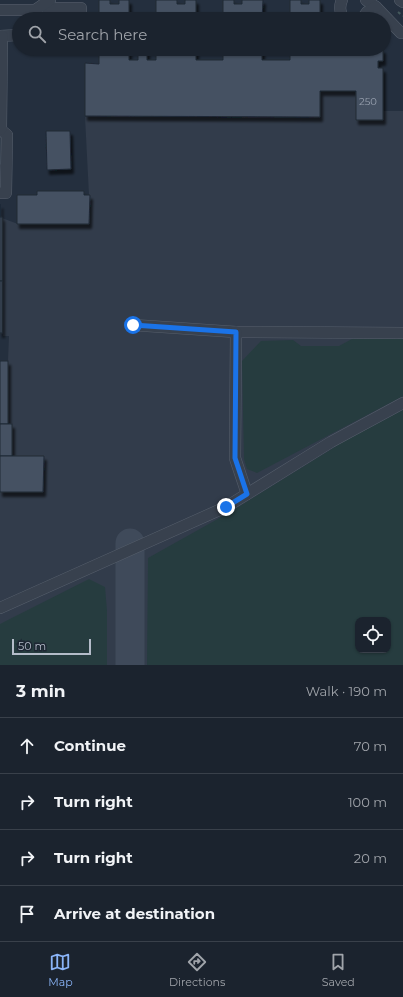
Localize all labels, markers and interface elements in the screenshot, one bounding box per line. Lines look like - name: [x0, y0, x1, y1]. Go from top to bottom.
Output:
- search box: [12, 12, 391, 56]
- icon: search: [26, 23, 48, 45]
- text: Search here: [58, 25, 147, 44]
- house number: 250: [359, 95, 377, 108]
- route start: [124, 316, 142, 334]
- route end: [217, 498, 235, 516]
- map controls: [355, 617, 391, 653]
- button: locate: [355, 617, 391, 653]
- scale bar: [12, 637, 91, 656]
- text: 50 m: [18, 639, 46, 653]
- text: 3 min: [16, 681, 66, 701]
- text: Walk · 190 m: [306, 683, 387, 699]
- icon: ahead: [16, 735, 38, 757]
- text: Continue: [54, 736, 126, 755]
- text: 70 m: [354, 738, 387, 754]
- icon: right: [16, 791, 38, 813]
- text: Turn right: [54, 792, 133, 811]
- text: 100 m: [348, 794, 387, 810]
- icon: right: [16, 847, 38, 869]
- text: Turn right: [54, 848, 133, 867]
- text: 20 m: [354, 850, 387, 866]
- icon: arrive: [16, 903, 38, 925]
- text: Arrive at destination: [54, 904, 215, 923]
- tab: Map: [48, 951, 73, 989]
- tab: Directions: [169, 951, 225, 989]
- tab: Saved: [322, 951, 355, 989]

